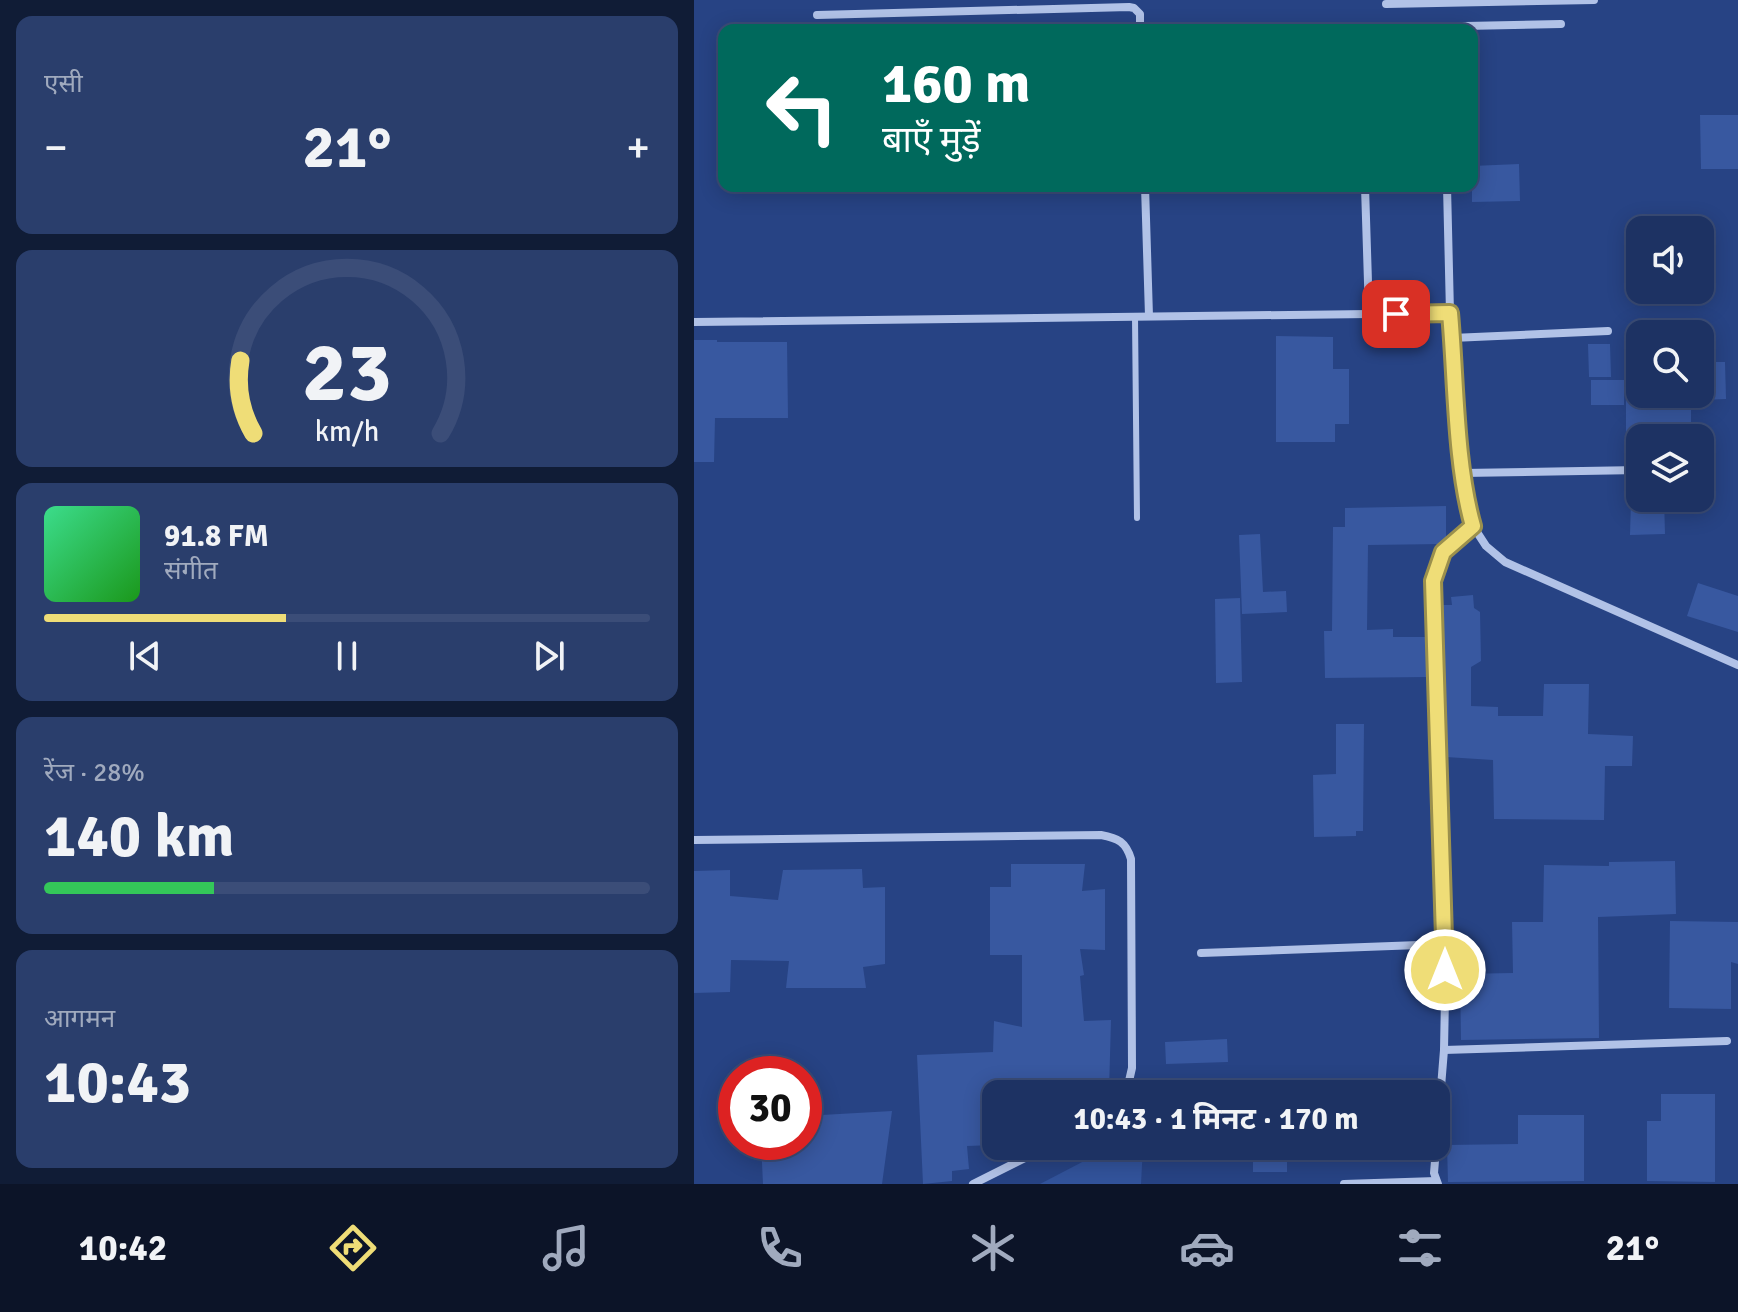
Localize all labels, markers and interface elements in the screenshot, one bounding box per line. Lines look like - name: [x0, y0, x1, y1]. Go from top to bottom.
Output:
- text: 160 m: [882, 49, 1030, 118]
- icon: left: [750, 56, 854, 160]
- text: एसी: [44, 68, 83, 100]
- text: 21°: [303, 111, 391, 185]
- text: बाएँ मुड़ें: [882, 118, 981, 163]
- text: −: [44, 121, 68, 175]
- text: +: [626, 121, 650, 175]
- map controls: [1626, 216, 1714, 512]
- button: sound: [1626, 216, 1714, 304]
- pin: [1362, 280, 1430, 348]
- icon: arrive: [1374, 292, 1418, 336]
- button: search: [1626, 320, 1714, 408]
- text: 23: [302, 322, 392, 424]
- text: km/h: [315, 415, 379, 450]
- button: layers: [1626, 424, 1714, 512]
- text: 91.8 FM: [164, 518, 269, 555]
- text: संगीत: [164, 555, 218, 587]
- icon: previous: [123, 634, 167, 678]
- icon: pause: [325, 634, 369, 678]
- icon: next: [527, 634, 571, 678]
- text: रेंज · 28%: [44, 757, 145, 789]
- text: 140 km: [44, 800, 234, 874]
- position arrow: [1403, 928, 1487, 1012]
- text: आगमन: [44, 1003, 115, 1035]
- text: 10:43: [44, 1046, 191, 1120]
- speed limit sign: 30: [718, 1056, 822, 1160]
- text: 10:43 · 1 मिनट · 170 m: [1073, 1101, 1359, 1138]
- icon: directions: [325, 1220, 381, 1276]
- icon: music: [538, 1220, 594, 1276]
- icon: phone: [752, 1220, 808, 1276]
- icon: climate: [965, 1220, 1021, 1276]
- icon: car: [1179, 1220, 1235, 1276]
- icon: filters: [1392, 1220, 1448, 1276]
- text: 10:42: [79, 1226, 167, 1271]
- text: 21°: [1606, 1226, 1659, 1271]

